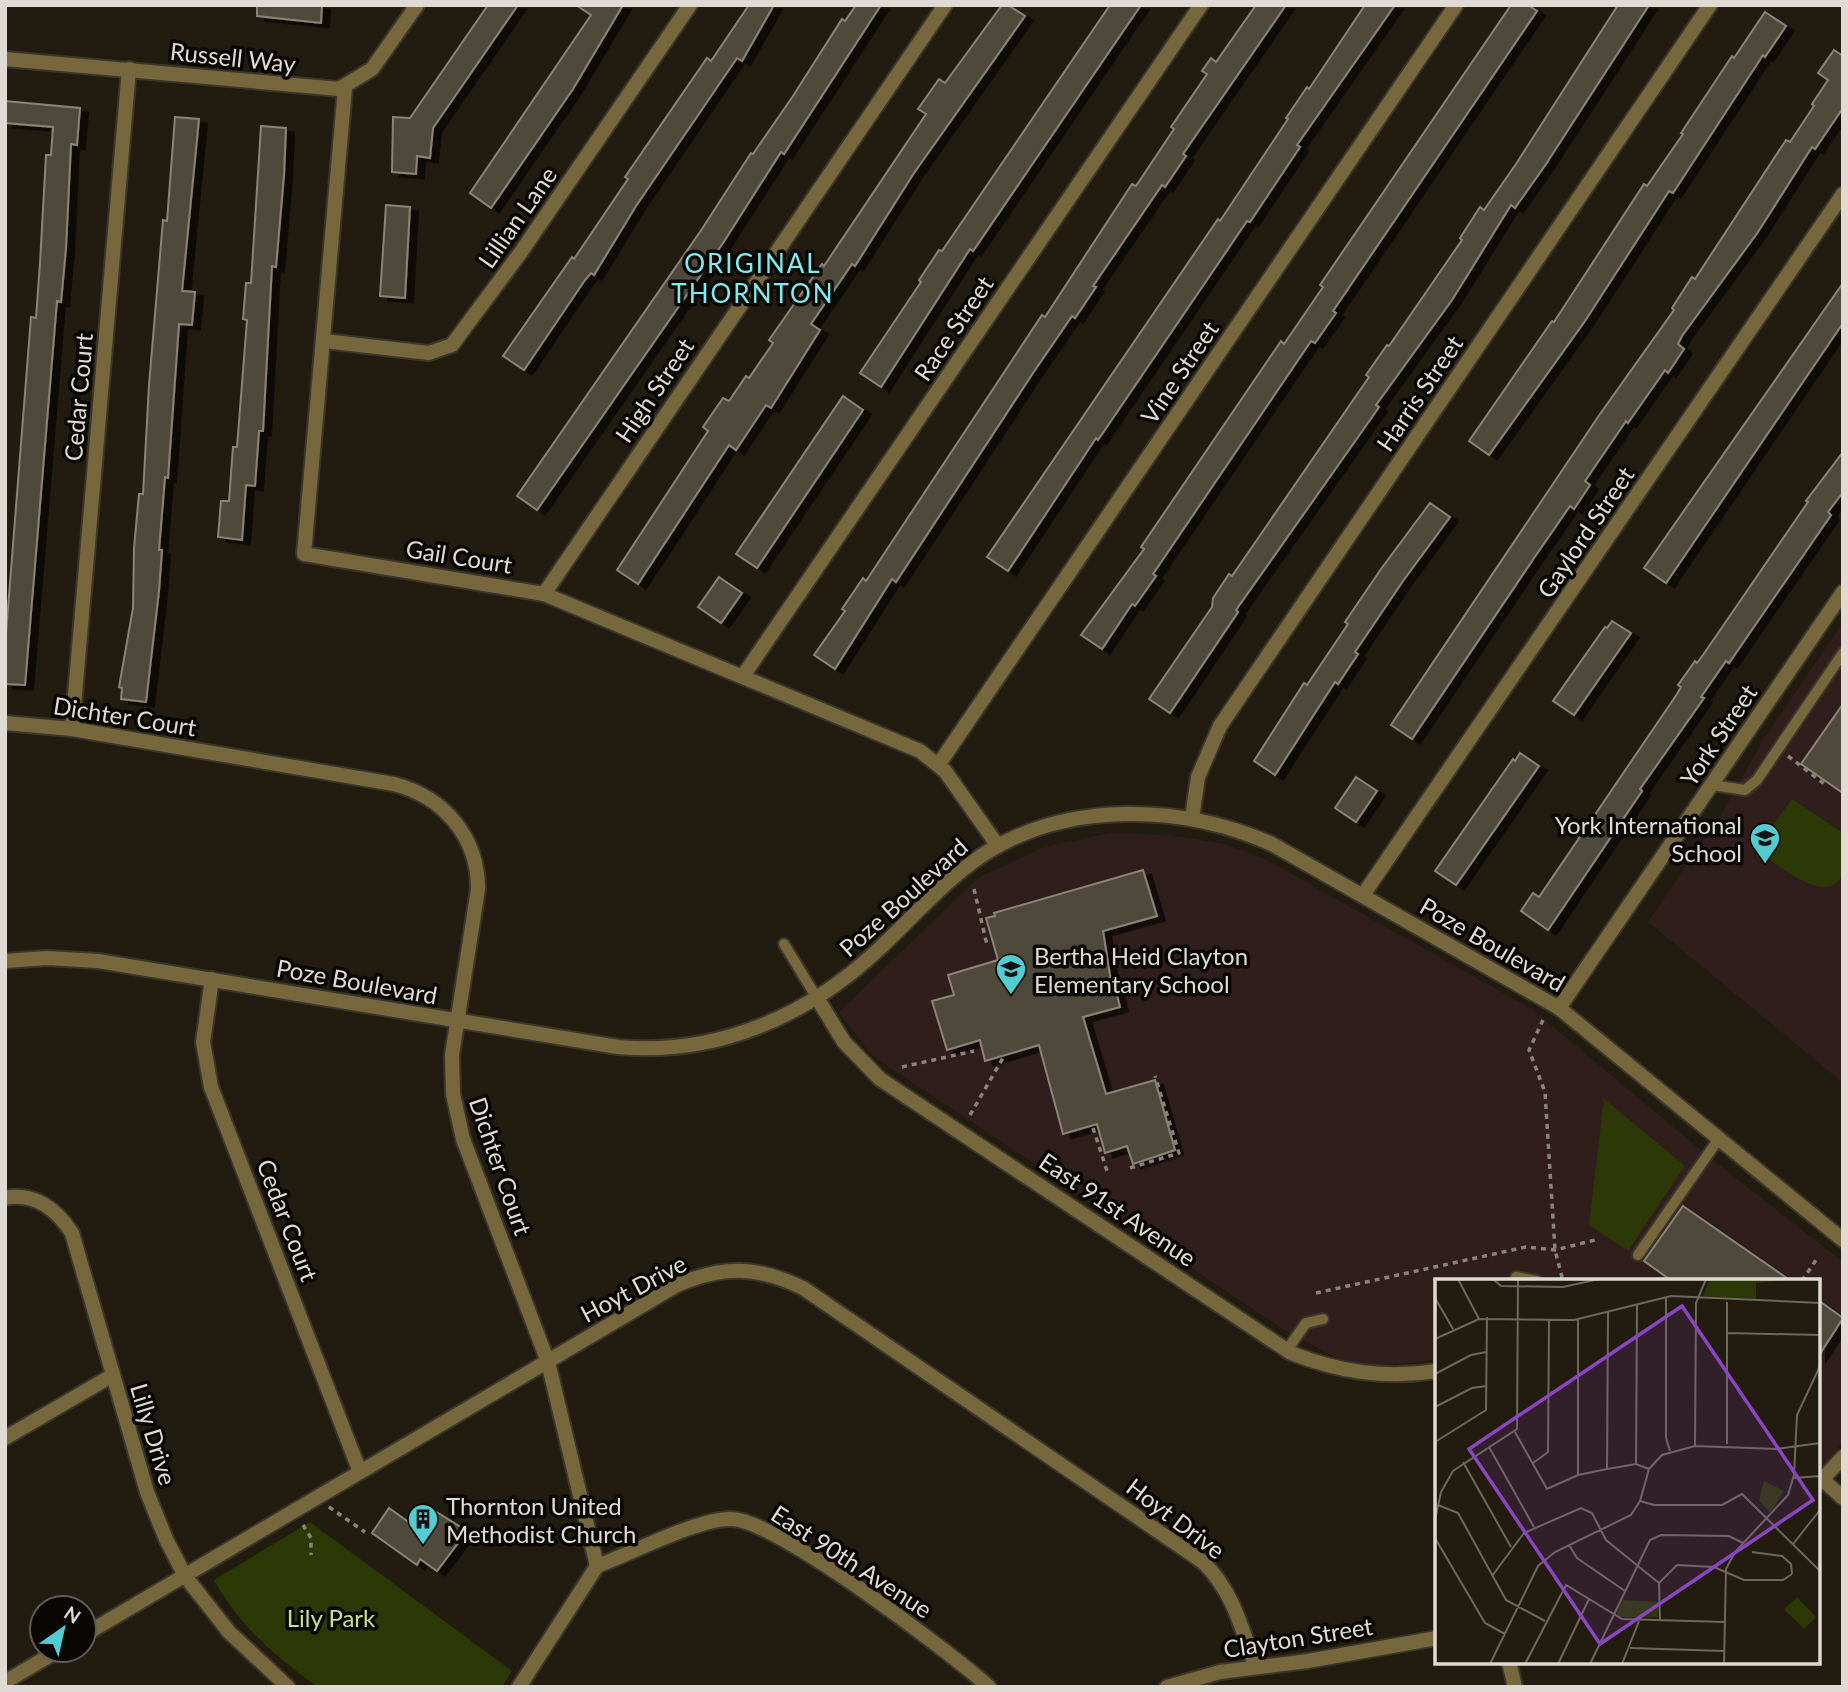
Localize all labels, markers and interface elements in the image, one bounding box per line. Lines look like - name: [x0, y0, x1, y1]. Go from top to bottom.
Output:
- street label: Russell Way: [169, 36, 298, 78]
- street label: Lillian Lane: [472, 161, 562, 273]
- district label: ORIGINAL THORNTON: [671, 247, 835, 309]
- street label: Race Street: [907, 270, 999, 386]
- street label: Vine Street: [1134, 315, 1224, 429]
- street label: Harris Street: [1370, 329, 1468, 456]
- street label: Cedar Court: [58, 331, 98, 462]
- street label: High Street: [609, 332, 700, 447]
- street label: Gaylord Street: [1531, 461, 1640, 603]
- street label: Gail Court: [404, 533, 515, 579]
- street label: York Street: [1673, 678, 1763, 791]
- street label: Dichter Court: [52, 690, 199, 742]
- place label: York International School: [1555, 810, 1742, 867]
- school or university icon: York International School: [1748, 821, 1782, 865]
- street label: Poze Boulevard: [833, 832, 973, 962]
- street label: Poze Boulevard: [1415, 891, 1571, 997]
- place label: Bertha Heid Clayton Elementary School: [1034, 941, 1248, 998]
- school or university icon: Bertha Heid Clayton Elementary School: [994, 952, 1028, 996]
- street label: Poze Boulevard: [274, 953, 440, 1009]
- street label: Dichter Court: [464, 1093, 538, 1239]
- street label: East 91st Avenue: [1034, 1146, 1202, 1272]
- street label: Cedar Court: [251, 1155, 325, 1285]
- street label: Hoyt Drive: [575, 1248, 691, 1328]
- inset map: [1435, 1279, 1820, 1664]
- street label: Lilly Drive: [125, 1380, 183, 1488]
- street label: Hoyt Drive: [1121, 1472, 1231, 1564]
- place label: Thornton United Methodist Church: [446, 1491, 636, 1548]
- street label: East 90th Avenue: [766, 1498, 938, 1624]
- building icon: Thornton United Methodist Church: [406, 1502, 440, 1546]
- north arrow: [28, 1594, 98, 1664]
- text: N: [60, 1601, 85, 1628]
- park label: Lily Park: [287, 1603, 376, 1632]
- street label: Clayton Street: [1221, 1611, 1375, 1663]

